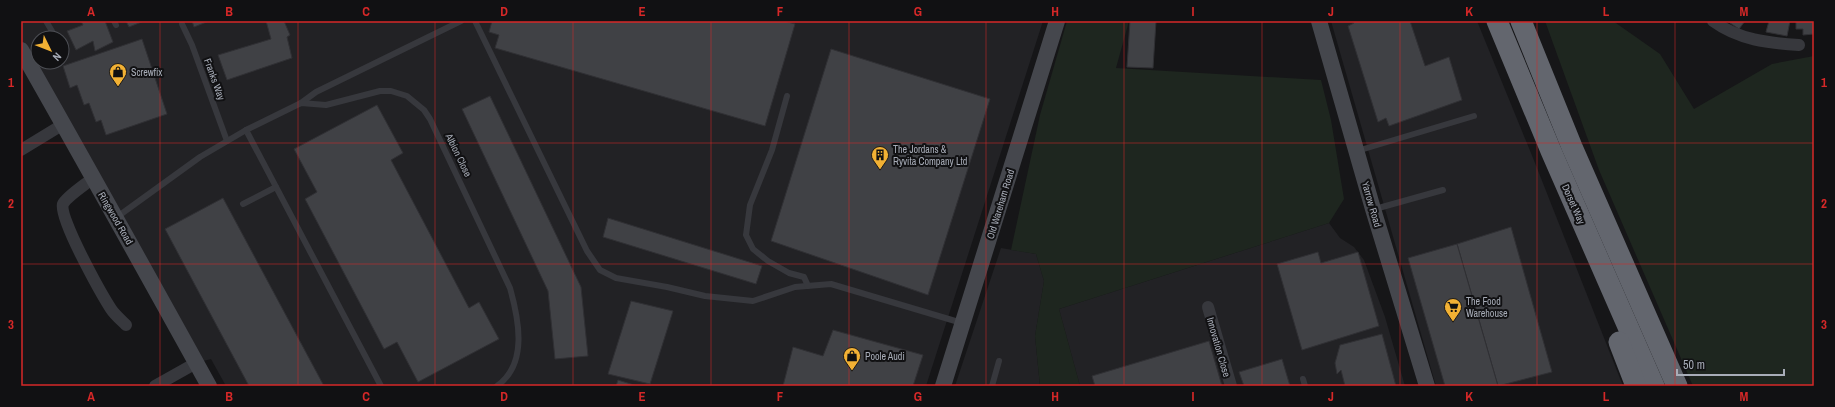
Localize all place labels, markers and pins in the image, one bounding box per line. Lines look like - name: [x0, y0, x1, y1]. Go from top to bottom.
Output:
- shop icon: Screwfix: [108, 62, 128, 87]
- place label: Screwfix: [131, 66, 163, 79]
- place label: The Jordans & Ryvita Company Ltd: [893, 143, 967, 168]
- building icon: The Jordans & Ryvita Company Ltd: [870, 145, 890, 170]
- place label: The Food Warehouse: [1466, 295, 1508, 320]
- supermarket icon: The Food Warehouse: [1443, 297, 1463, 322]
- shop icon: Poole Audi: [842, 346, 862, 371]
- place label: Poole Audi: [865, 350, 905, 363]

